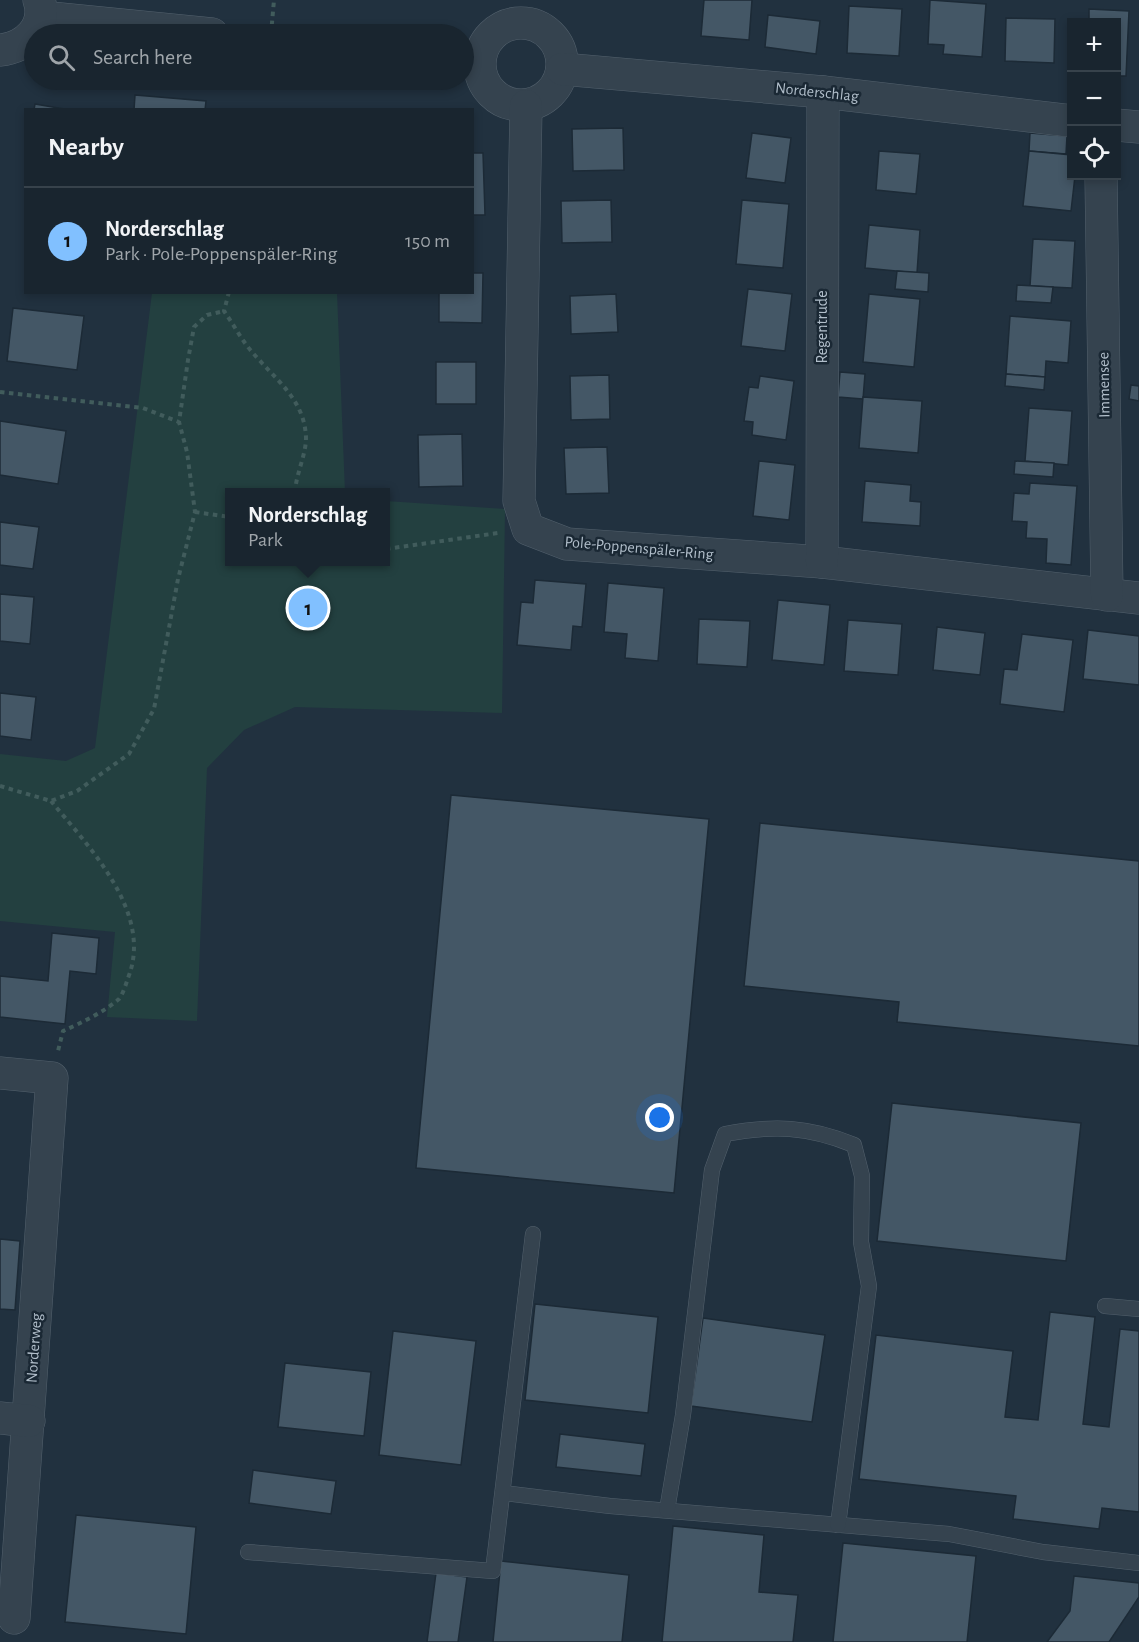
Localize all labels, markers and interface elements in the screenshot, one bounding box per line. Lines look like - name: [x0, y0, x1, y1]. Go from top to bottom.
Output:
- map controls: [1067, 18, 1121, 180]
- button: +: [1067, 18, 1121, 72]
- search box: [24, 24, 474, 90]
- icon: search: [45, 41, 78, 74]
- text: Search here: [93, 46, 192, 68]
- button: −: [1067, 72, 1121, 126]
- street label: Norderschlag: [774, 80, 860, 104]
- button: locate: [1067, 126, 1121, 180]
- text: Nearby: [48, 134, 124, 160]
- text: Norderschlag: [105, 218, 224, 240]
- text: 1: [64, 231, 71, 251]
- text: 150 m: [405, 231, 450, 251]
- text: Park · Pole-Poppenspäler-Ring: [105, 244, 337, 264]
- street label: Regentrude: [814, 290, 830, 364]
- street label: Immensee: [1095, 352, 1113, 418]
- popup: [225, 488, 390, 566]
- text: Norderschlag: [248, 504, 367, 526]
- text: Park: [248, 530, 283, 550]
- street label: Pole-Poppenspäler-Ring: [564, 534, 714, 562]
- pin: 1: [288, 586, 328, 630]
- your location: [645, 1103, 674, 1132]
- street label: Norderweg: [24, 1312, 44, 1384]

